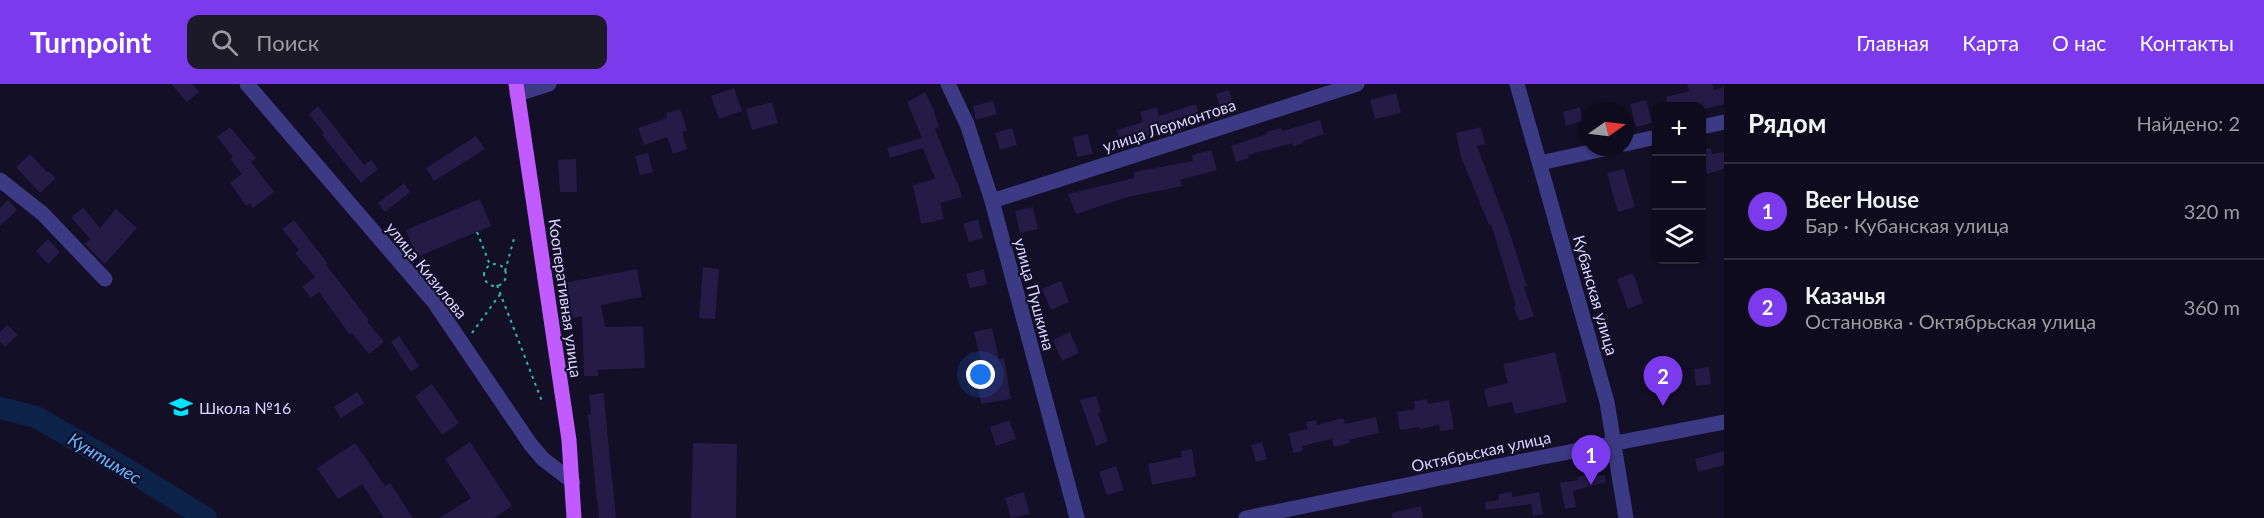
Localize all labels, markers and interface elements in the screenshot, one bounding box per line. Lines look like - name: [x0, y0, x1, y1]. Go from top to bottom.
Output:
- search box: [187, 15, 607, 69]
- text: Turnpoint: [30, 25, 151, 59]
- icon: search: [208, 26, 241, 59]
- text: Поиск: [256, 29, 319, 56]
- text: Главная: [1856, 30, 1929, 55]
- text: Карта: [1962, 30, 2019, 55]
- text: О нас: [2052, 30, 2106, 55]
- text: Контакты: [2139, 30, 2234, 55]
- street label: улица Лермонтова: [1100, 95, 1238, 155]
- north arrow: [1580, 102, 1634, 156]
- map controls: [1652, 102, 1706, 264]
- button: +: [1652, 102, 1706, 156]
- text: Рядом: [1748, 107, 1826, 139]
- text: Найдено: 2: [2137, 111, 2240, 135]
- button: −: [1652, 156, 1706, 210]
- text: Beer House: [1805, 186, 1919, 213]
- text: 1: [1762, 199, 1773, 223]
- text: 320 m: [2184, 199, 2240, 223]
- button: layers: [1652, 210, 1706, 264]
- text: Бар · Кубанская улица: [1805, 213, 2009, 237]
- street label: Кооперативная улица: [545, 217, 587, 379]
- street label: улица Кизилова: [382, 218, 472, 322]
- street label: Кубанская улица: [1570, 233, 1622, 357]
- street label: улица Пушкина: [1011, 236, 1059, 352]
- text: Казачья: [1805, 282, 1886, 309]
- text: 2: [1762, 295, 1773, 319]
- text: 360 m: [2184, 295, 2240, 319]
- text: Остановка · Октябрьская улица: [1805, 309, 2096, 333]
- pin: 2: [1644, 356, 1682, 406]
- your location: [966, 360, 995, 389]
- school or university icon: Школа №16: [168, 394, 194, 420]
- place label: Школа №16: [199, 398, 291, 417]
- street label: Октябрьская улица: [1410, 427, 1552, 475]
- water label: Кунтимес: [64, 428, 146, 488]
- pin: 1: [1572, 436, 1610, 485]

